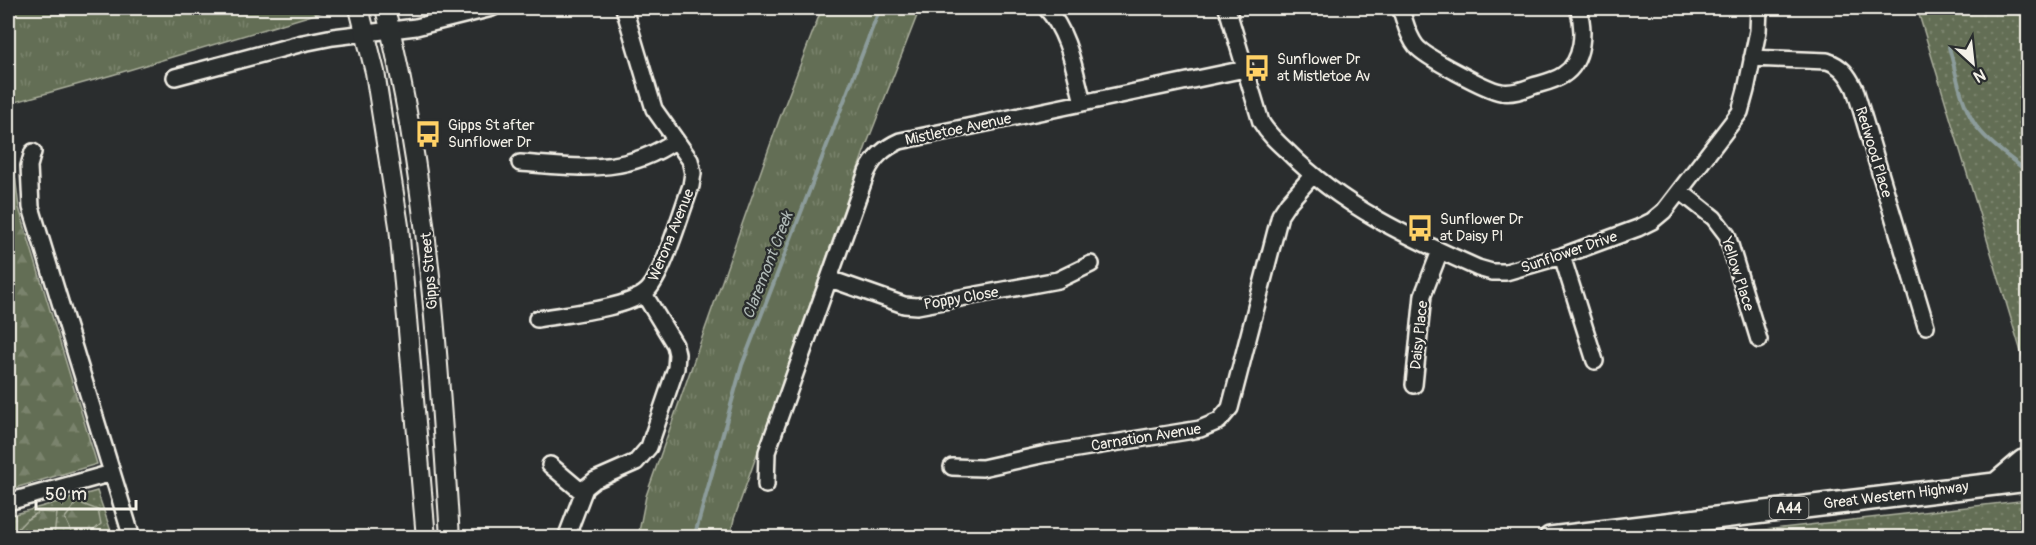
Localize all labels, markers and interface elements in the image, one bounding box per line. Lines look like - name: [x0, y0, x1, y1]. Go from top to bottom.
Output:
- north arrow: [1943, 33, 2003, 93]
- place label: Sunflower Dr at Mistletoe Av: [1277, 50, 1371, 86]
- bus stop icon: Sunflower Dr at Mistletoe Av: [1242, 53, 1272, 83]
- text: N: [1970, 64, 1989, 87]
- street label: Redwood Place: [1851, 104, 1897, 201]
- street label: Mistletoe Avenue: [903, 109, 1014, 150]
- place label: Gipps St after Sunflower Dr: [448, 116, 535, 152]
- bus stop icon: Gipps St after Sunflower Dr: [413, 119, 443, 149]
- street label: Werona Avenue: [644, 186, 699, 284]
- water label: Claremont Creek: [738, 208, 798, 322]
- place label: Sunflower Dr at Daisy Pl: [1440, 210, 1524, 246]
- bus stop icon: Sunflower Dr at Daisy Pl: [1405, 213, 1435, 243]
- street label: Sunflower Drive: [1519, 227, 1620, 278]
- street label: Gipps Street: [417, 231, 442, 310]
- street label: Yellow Place: [1716, 234, 1759, 314]
- street label: Poppy Close: [922, 282, 1000, 314]
- street label: Daisy Place: [1406, 299, 1433, 370]
- street label: Carnation Avenue: [1090, 419, 1203, 456]
- scale bar: [36, 473, 136, 511]
- street label: Great Western Highway: [1822, 477, 1970, 514]
- text: 50 m: [45, 483, 87, 506]
- road number: A44: [1770, 497, 1808, 519]

